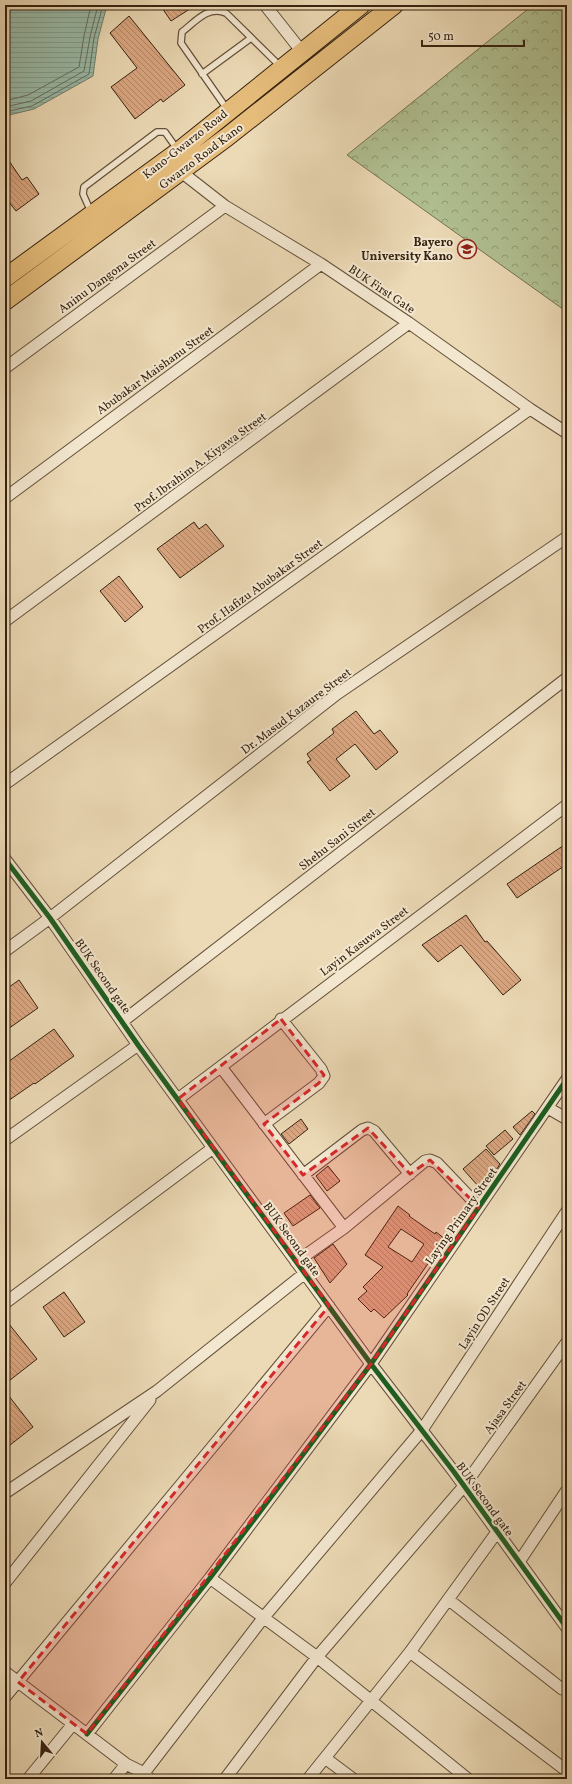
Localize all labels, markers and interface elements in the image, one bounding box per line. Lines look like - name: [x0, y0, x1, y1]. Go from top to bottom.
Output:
- scale bar: [422, 22, 524, 48]
- text: 50 m: [428, 29, 454, 45]
- street label: Kano-Gwarzo Road: [140, 106, 232, 183]
- street label: Gwarzo Road Kano: [156, 120, 247, 194]
- place label: Bayero University Kano: [361, 235, 453, 265]
- street label: Aninu Dangona Street: [56, 236, 160, 318]
- school or university icon: Bayero University Kano: [456, 238, 478, 260]
- street label: BUK First Gate: [345, 262, 418, 318]
- street label: Abubakar Maishanu Street: [94, 323, 217, 419]
- street label: Prof. Ibrahim A. Kiyawa Street: [131, 409, 270, 516]
- street label: Prof. Hafizu Abubakar Street: [195, 536, 326, 638]
- street label: Dr. Masud Kazaure Street: [238, 665, 355, 759]
- street label: Shehu Sani Street: [296, 805, 379, 875]
- street label: Layin Kasuwa Street: [317, 903, 412, 980]
- street label: BUK Second gate: [70, 936, 134, 1018]
- street label: Laying Primary Street: [422, 1165, 501, 1268]
- street label: BUK Second gate: [259, 1199, 324, 1280]
- street label: Layin OD Street: [455, 1274, 514, 1353]
- street label: Ajasa Street: [481, 1378, 531, 1438]
- street label: BUK Second gate: [452, 1459, 517, 1540]
- north arrow: [22, 1722, 62, 1762]
- text: N: [33, 1726, 45, 1742]

